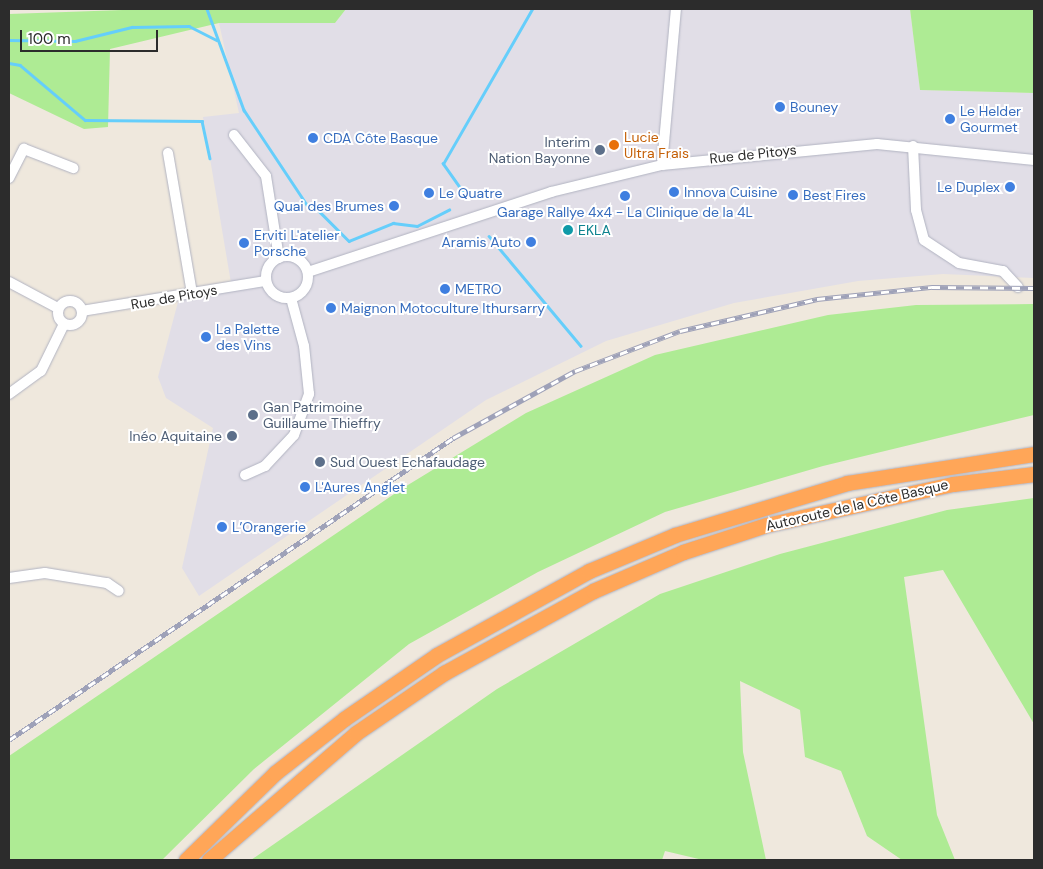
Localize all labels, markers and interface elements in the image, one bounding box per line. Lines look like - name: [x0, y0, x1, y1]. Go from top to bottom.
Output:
- scale bar: [22, 20, 160, 52]
- text: 100 m: [28, 29, 71, 49]
- place label: Bouney: [790, 99, 838, 115]
- marker: Bouney: [774, 101, 786, 113]
- place label: Le Helder Gourmet: [960, 103, 1021, 136]
- marker: Le Helder Gourmet: [944, 113, 956, 125]
- place label: Lucie Ultra Frais: [624, 129, 689, 162]
- place label: CDA Côte Basque: [323, 130, 438, 146]
- marker: CDA Côte Basque: [307, 132, 319, 144]
- place label: Interim Nation Bayonne: [489, 134, 590, 166]
- marker: Lucie Ultra Frais: [608, 139, 620, 151]
- street label: Rue de Pitoys: [709, 141, 797, 167]
- marker: Interim Nation Bayonne: [594, 144, 606, 156]
- place label: Le Duplex: [937, 179, 1000, 195]
- marker: Le Duplex: [1004, 181, 1016, 193]
- place label: Innova Cuisine: [684, 184, 777, 200]
- place label: Le Quatre: [439, 185, 502, 201]
- marker: Innova Cuisine: [668, 186, 680, 198]
- marker: Le Quatre: [423, 187, 435, 199]
- place label: Best Fires: [803, 187, 866, 203]
- marker: Best Fires: [787, 189, 799, 201]
- marker: Garage Rallye 4x4 - La Clinique de la 4L: [619, 190, 631, 202]
- place label: Quai des Brumes: [274, 198, 384, 214]
- marker: Quai des Brumes: [388, 200, 400, 212]
- place label: Garage Rallye 4x4 - La Clinique de la 4L: [497, 204, 753, 220]
- place label: EKLA: [578, 222, 611, 238]
- marker: EKLA: [562, 224, 574, 236]
- place label: Erviti L'atelier Porsche: [254, 227, 339, 260]
- place label: Aramis Auto: [442, 234, 521, 250]
- marker: Aramis Auto: [525, 236, 537, 248]
- marker: Erviti L'atelier Porsche: [238, 237, 250, 249]
- street label: Rue de Pitoys: [130, 281, 218, 313]
- place label: METRO: [455, 281, 502, 297]
- marker: METRO: [439, 283, 451, 295]
- place label: Maignon Motoculture Ithursarry: [341, 300, 545, 316]
- marker: Maignon Motoculture Ithursarry: [325, 302, 337, 314]
- place label: La Palette des Vins: [216, 321, 280, 354]
- marker: La Palette des Vins: [200, 331, 212, 343]
- place label: Gan Patrimoine Guillaume Thieffry: [263, 399, 381, 432]
- marker: Gan Patrimoine Guillaume Thieffry: [247, 409, 259, 421]
- place label: Inéo Aquitaine: [129, 428, 222, 444]
- marker: Inéo Aquitaine: [226, 430, 238, 442]
- place label: Sud Ouest Echafaudage: [330, 454, 485, 470]
- marker: Sud Ouest Echafaudage: [314, 456, 326, 468]
- street label: Autoroute de la Côte Basque: [764, 476, 950, 534]
- place label: L'Aures Anglet: [315, 479, 405, 495]
- marker: L'Aures Anglet: [299, 481, 311, 493]
- place label: L’Orangerie: [232, 519, 306, 535]
- marker: L’Orangerie: [216, 521, 228, 533]

